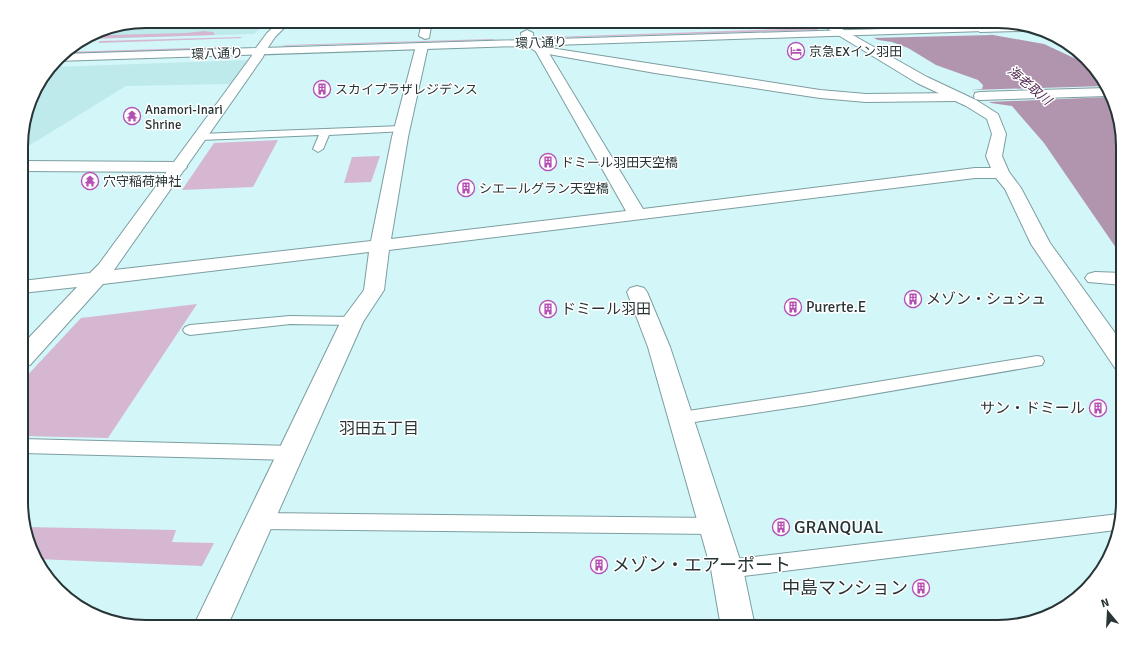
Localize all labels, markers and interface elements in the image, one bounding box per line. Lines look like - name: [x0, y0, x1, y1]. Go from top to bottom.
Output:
- street label: 環八通り: [515, 34, 567, 52]
- hotel icon: 京急EXイン羽田: [786, 41, 806, 61]
- place label: 京急EXイン羽田: [809, 44, 902, 60]
- street label: 環八通り: [191, 45, 243, 63]
- water label: 海老取川: [1004, 63, 1056, 110]
- building icon: スカイプラザレジデンス: [312, 79, 332, 99]
- place label: スカイプラザレジデンス: [335, 82, 478, 98]
- place label: Anamori-Inari Shrine: [145, 102, 223, 133]
- temple icon: Anamori-Inari Shrine: [122, 106, 142, 126]
- building icon: ドミール羽田天空橋: [538, 152, 558, 172]
- place label: ドミール羽田天空橋: [561, 155, 678, 171]
- temple icon: 穴守稲荷神社: [80, 171, 100, 191]
- place label: 穴守稲荷神社: [103, 174, 181, 190]
- building icon: シエールグラン天空橋: [456, 178, 476, 198]
- place label: シエールグラン天空橋: [479, 181, 609, 197]
- building icon: メゾン・シュシュ: [903, 289, 923, 309]
- place label: メゾン・シュシュ: [926, 290, 1046, 308]
- building icon: Purerte.E: [783, 297, 803, 317]
- place label: Purerte.E: [806, 298, 866, 316]
- building icon: ドミール羽田: [538, 299, 558, 319]
- place label: ドミール羽田: [561, 300, 651, 318]
- building icon: サン・ドミール: [1088, 398, 1108, 418]
- place label: サン・ドミール: [980, 399, 1085, 417]
- district label: 羽田五丁目: [339, 419, 419, 439]
- place label: GRANQUAL: [794, 516, 883, 538]
- building icon: GRANQUAL: [771, 517, 791, 537]
- place label: メゾン・エアーポート: [612, 554, 791, 576]
- building icon: メゾン・エアーポート: [589, 555, 609, 575]
- place label: 中島マンション: [782, 577, 908, 599]
- building icon: 中島マンション: [911, 578, 931, 598]
- north arrow: [1088, 592, 1128, 632]
- text: N: [1099, 596, 1111, 610]

